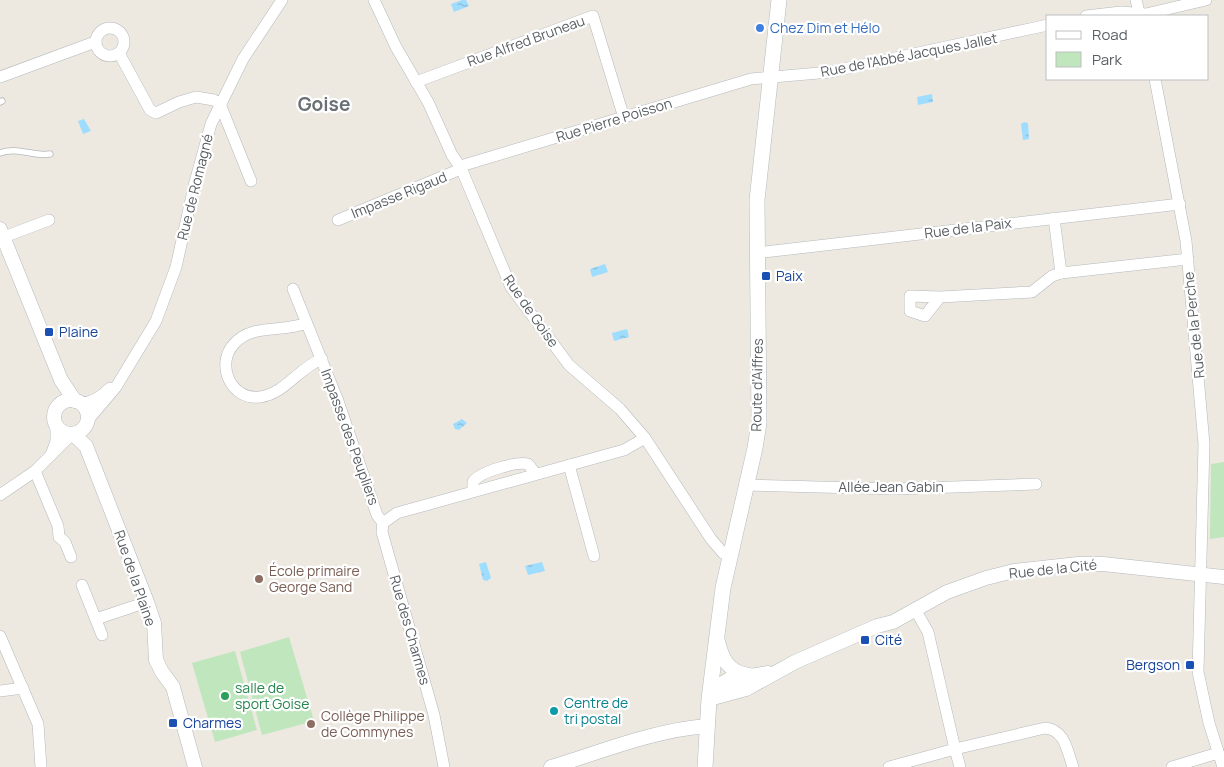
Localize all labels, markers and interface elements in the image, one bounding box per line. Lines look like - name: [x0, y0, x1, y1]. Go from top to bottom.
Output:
- street label: Rue Alfred Bruneau: [464, 10, 587, 71]
- legend: [1046, 15, 1209, 80]
- place label: Chez Dim et Hélo: [770, 18, 880, 37]
- marker: Chez Dim et Hélo: [754, 22, 766, 34]
- text: Road: [1092, 24, 1128, 45]
- street label: Rue de l'Abbé Jacques Jallet: [819, 28, 999, 81]
- text: Park: [1092, 49, 1122, 70]
- district label: Goise: [298, 91, 350, 117]
- street label: Rue Pierre Poisson: [554, 93, 674, 146]
- street label: Rue de Romagné: [172, 132, 217, 242]
- street label: Impasse Rigaud: [348, 167, 450, 222]
- street label: Rue de la Paix: [923, 213, 1013, 242]
- place label: Paix: [776, 266, 803, 285]
- marker: Paix: [760, 270, 772, 282]
- street label: Rue de Goise: [499, 271, 563, 351]
- street label: Rue de la Perche: [1178, 271, 1209, 379]
- place label: Plaine: [59, 322, 98, 341]
- marker: Plaine: [43, 326, 55, 338]
- street label: Route d'Aiffres: [746, 338, 767, 432]
- street label: Impasse des Peupliers: [317, 366, 384, 508]
- street label: Allée Jean Gabin: [838, 477, 944, 496]
- street label: Rue de la Plaine: [110, 527, 161, 628]
- street label: Rue de la Cité: [1008, 554, 1098, 583]
- place label: École primaire George Sand: [269, 561, 360, 596]
- marker: École primaire George Sand: [253, 573, 265, 585]
- street label: Rue des Charmes: [386, 573, 435, 687]
- place label: Cité: [875, 630, 902, 649]
- marker: Cité: [859, 634, 871, 646]
- place label: Bergson: [1126, 655, 1180, 674]
- marker: Bergson: [1184, 659, 1196, 671]
- place label: salle de sport Goise: [235, 678, 309, 713]
- marker: salle de sport Goise: [219, 690, 231, 702]
- place label: Centre de tri postal: [564, 693, 628, 728]
- marker: Centre de tri postal: [548, 705, 560, 717]
- place label: Collège Philippe de Commynes: [321, 706, 425, 741]
- place label: Charmes: [183, 713, 242, 732]
- marker: Charmes: [167, 717, 179, 729]
- marker: Collège Philippe de Commynes: [305, 718, 317, 730]

